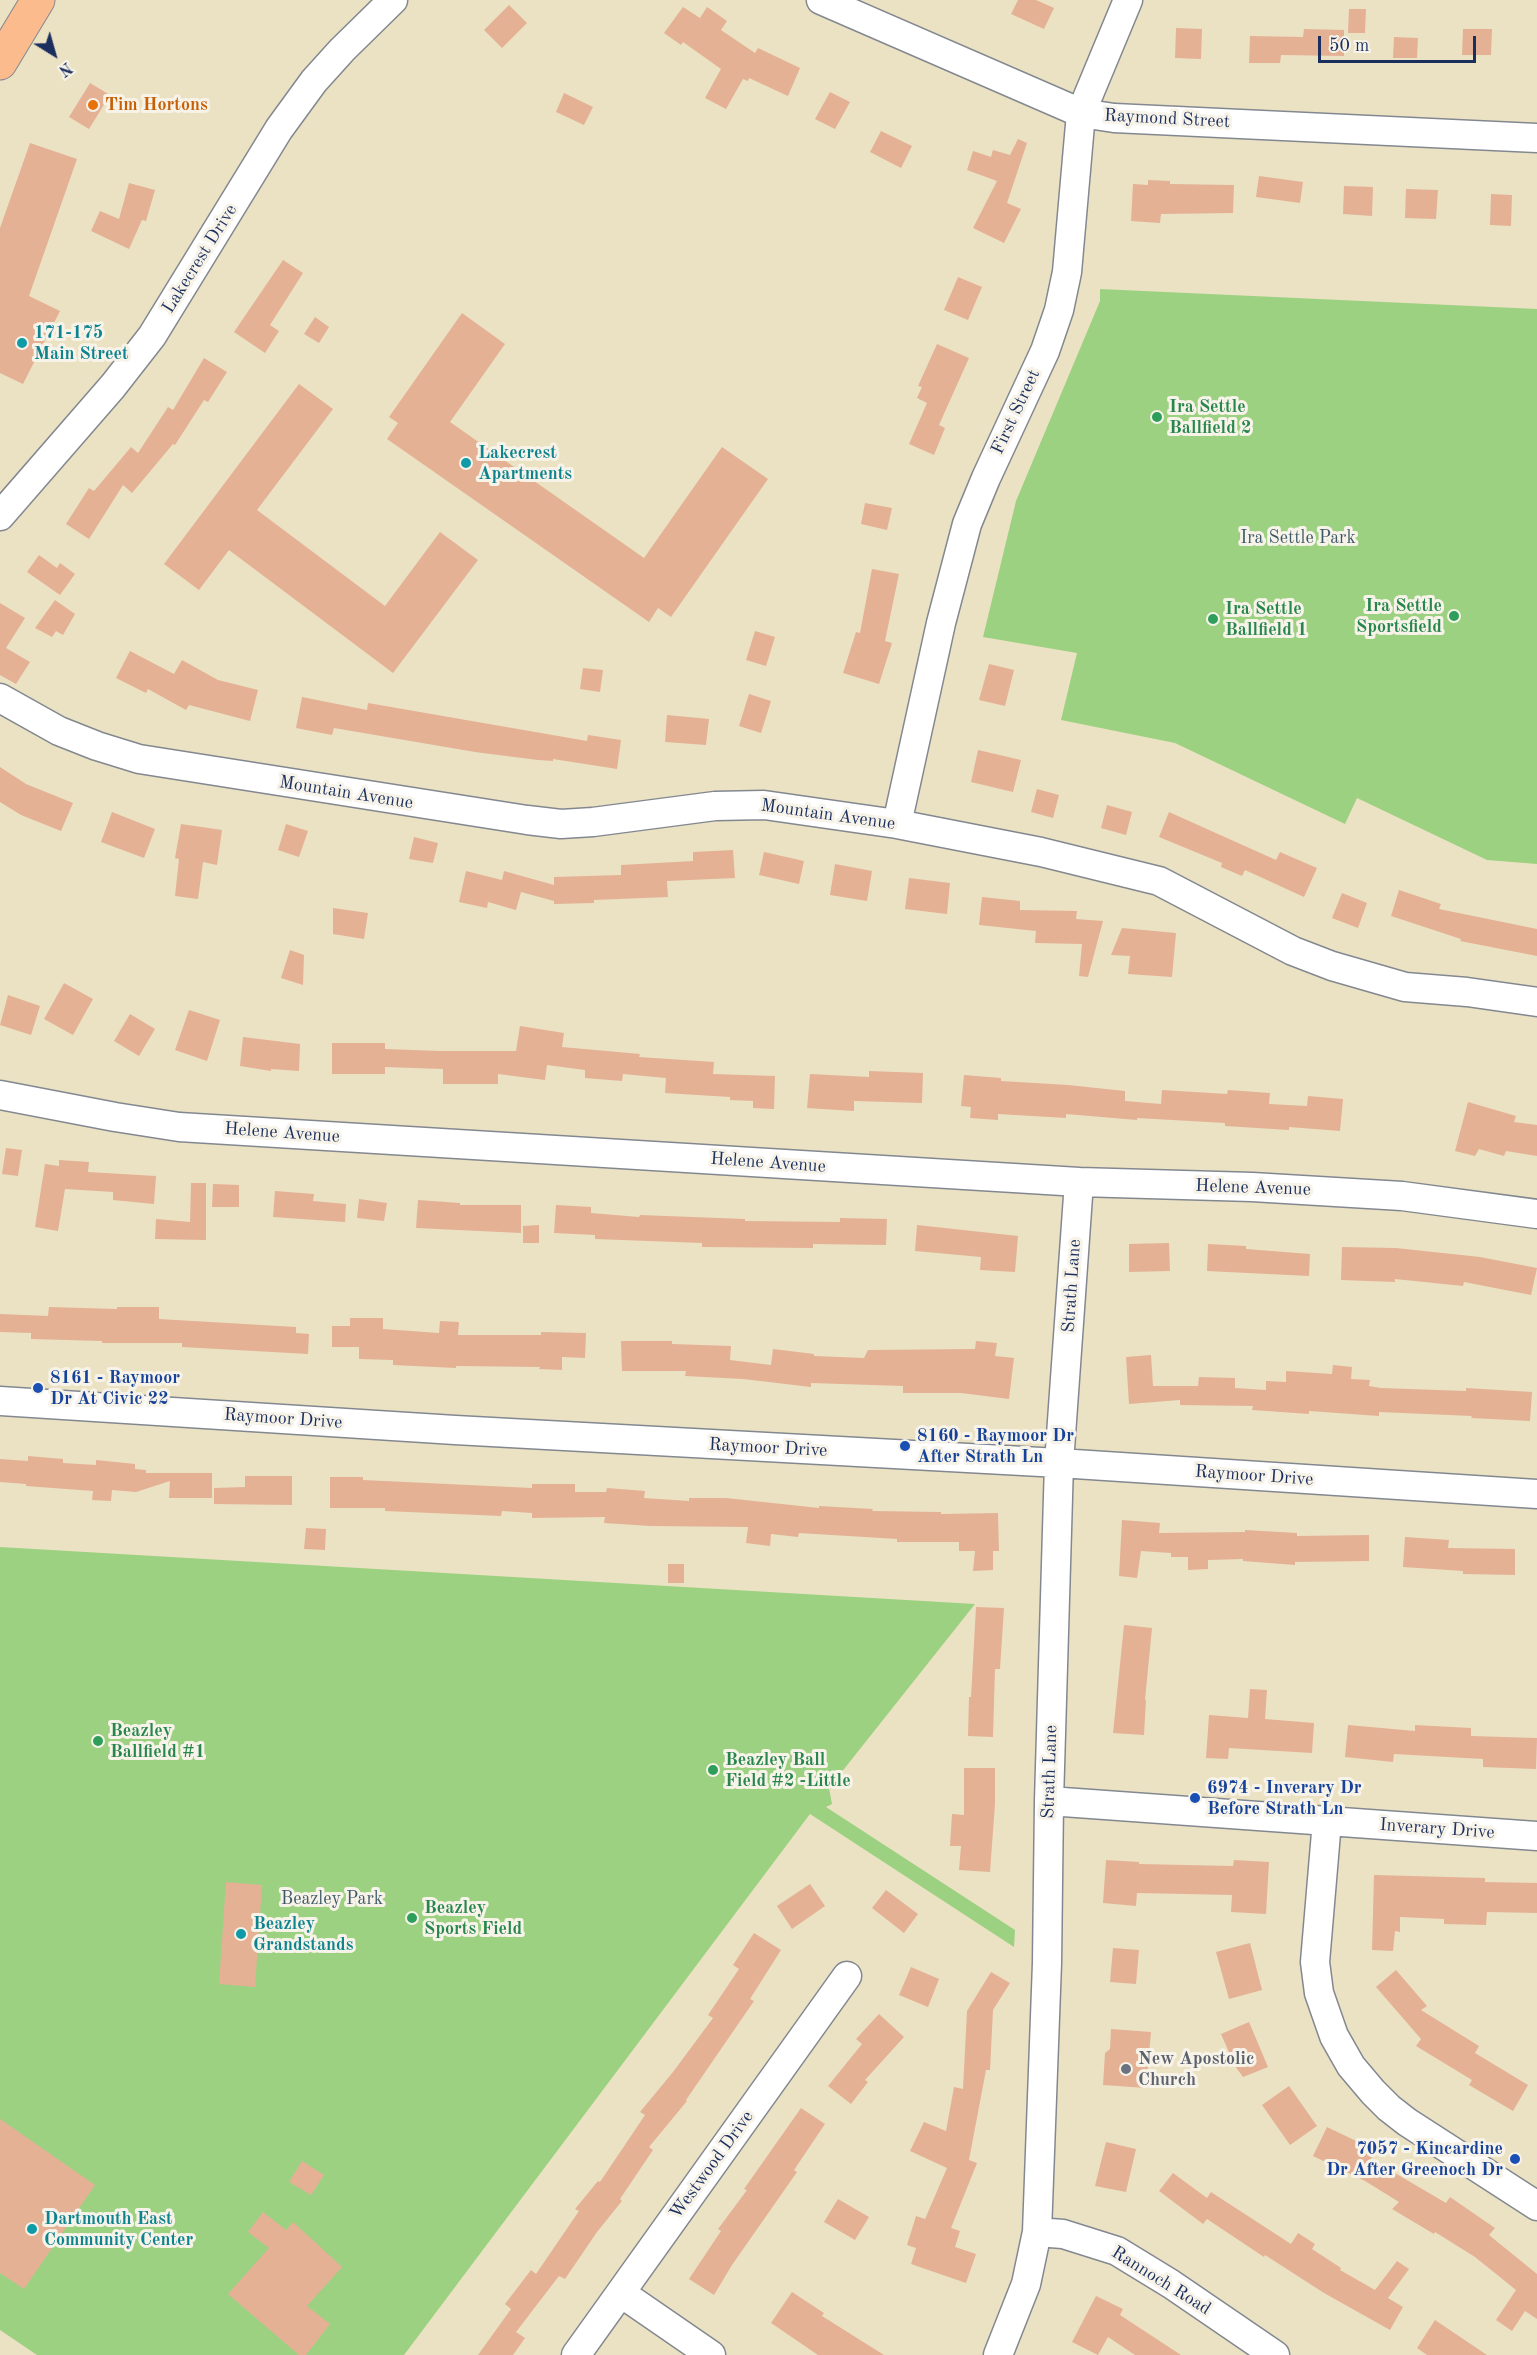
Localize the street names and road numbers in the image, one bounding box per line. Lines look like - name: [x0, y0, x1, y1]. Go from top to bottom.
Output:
- street label: Raymond Street: [1103, 105, 1231, 133]
- street label: Lakecrest Drive: [158, 200, 242, 318]
- street label: First Street: [987, 366, 1045, 458]
- street label: Mountain Avenue: [277, 772, 415, 814]
- street label: Mountain Avenue: [759, 795, 897, 835]
- street label: Helene Avenue: [223, 1118, 341, 1148]
- street label: Helene Avenue: [709, 1148, 827, 1178]
- street label: Helene Avenue: [1195, 1175, 1311, 1201]
- street label: Strath Lane: [1058, 1238, 1086, 1334]
- street label: Raymoor Drive: [223, 1404, 343, 1434]
- street label: Raymoor Drive: [708, 1434, 828, 1462]
- street label: Raymoor Drive: [1194, 1461, 1314, 1491]
- street label: Strath Lane: [1038, 1725, 1062, 1819]
- street label: Inverary Drive: [1379, 1814, 1495, 1844]
- street label: Westwood Drive: [665, 2107, 759, 2223]
- street label: Rannoch Road: [1107, 2242, 1215, 2320]

